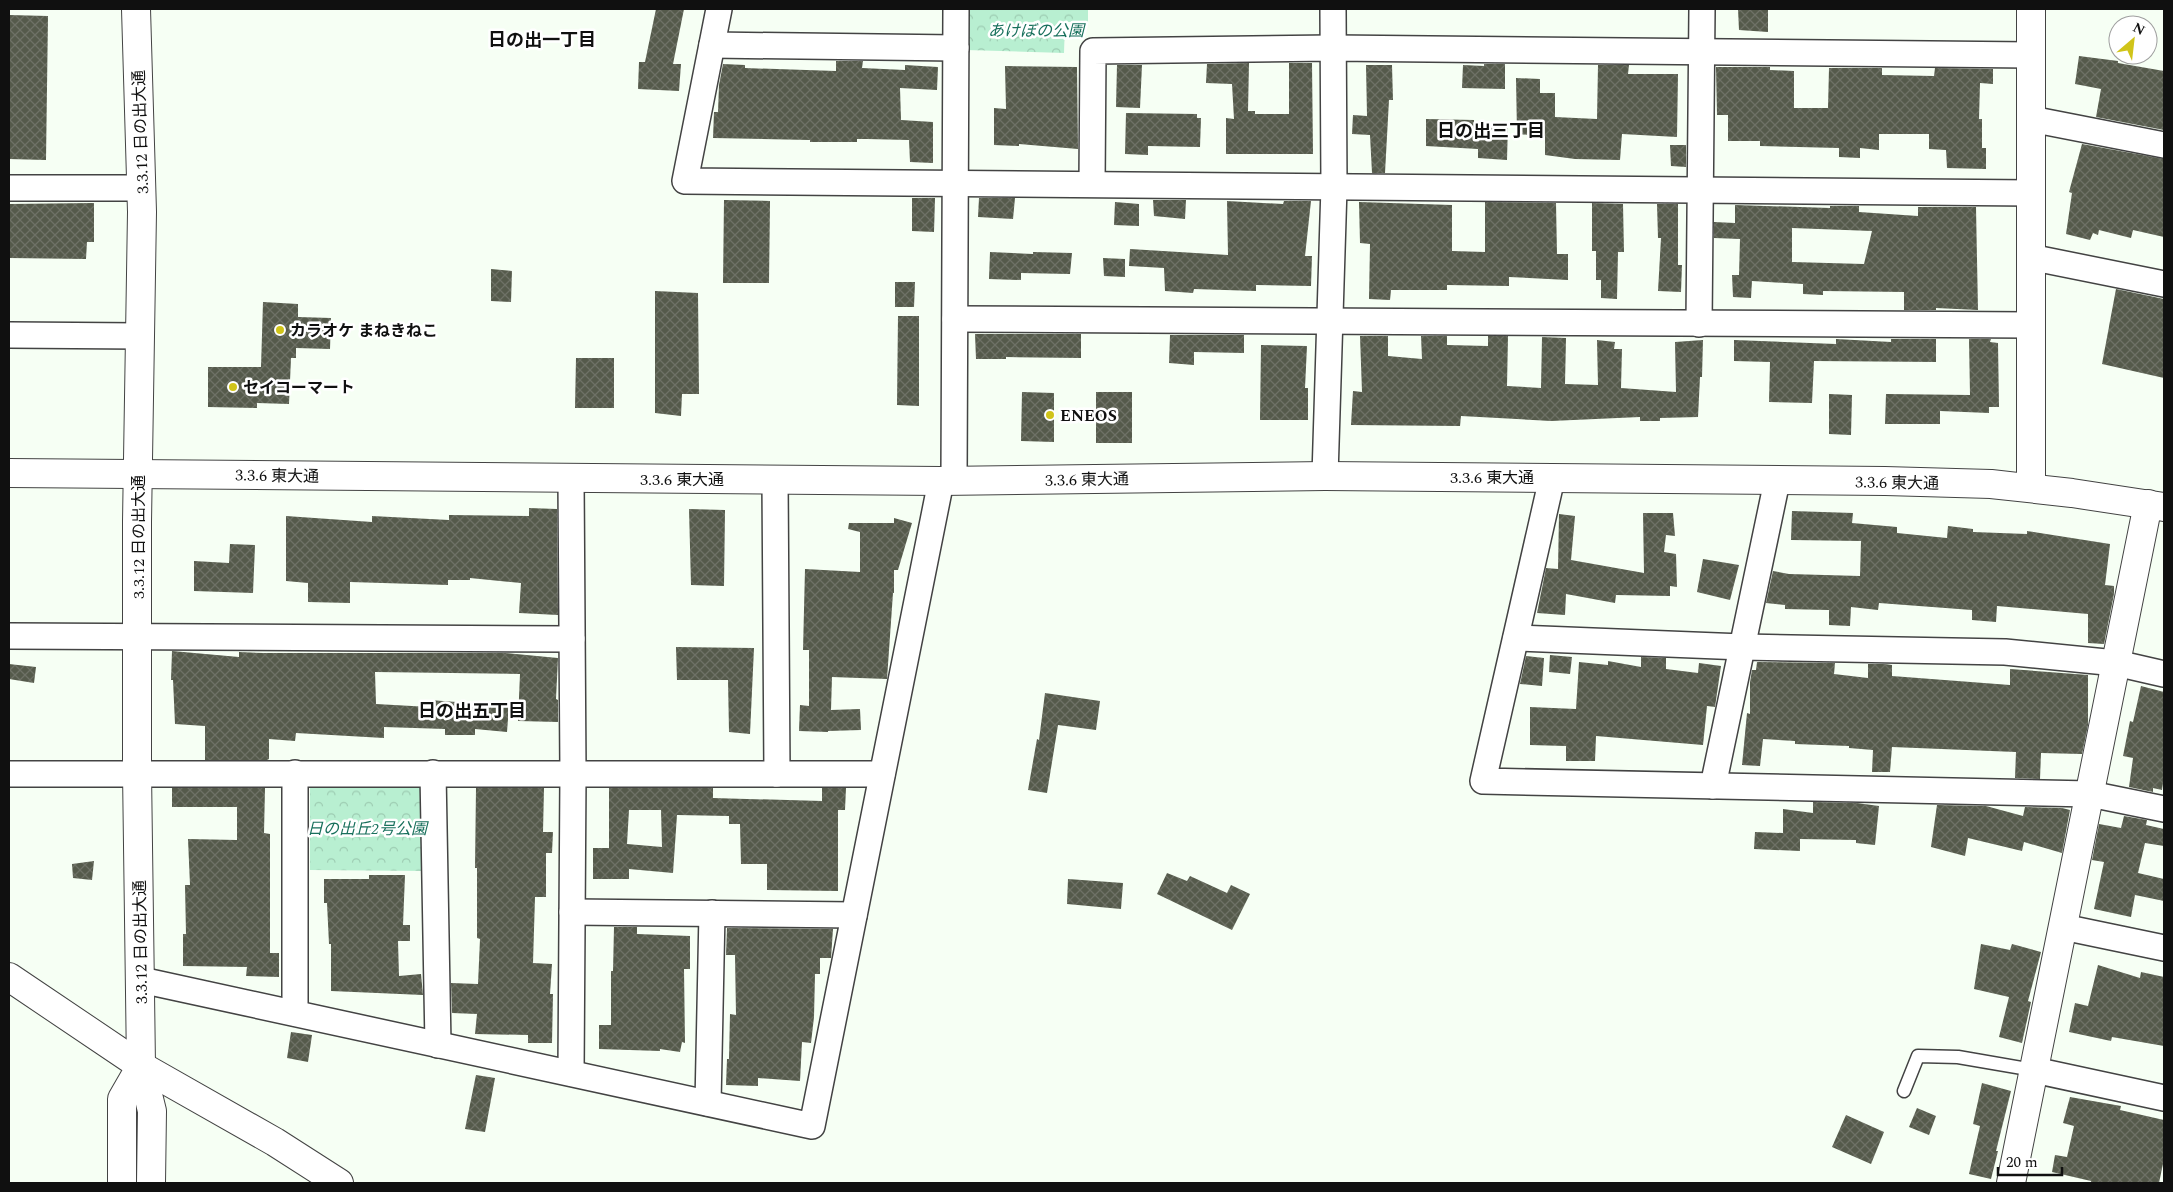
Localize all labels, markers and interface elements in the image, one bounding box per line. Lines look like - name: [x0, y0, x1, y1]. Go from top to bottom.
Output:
- north arrow: [2108, 15, 2158, 65]
- text: N: [2129, 17, 2149, 41]
- park label: あけぼの公園: [988, 19, 1086, 43]
- district label: 日の出一丁目: [488, 27, 596, 54]
- street label: 3.3.12 日の出大通: [127, 70, 155, 194]
- district label: 日の出三丁目: [1437, 118, 1545, 145]
- place label: カラオケ まねきねこ: [290, 319, 438, 343]
- marker: カラオケ まねきねこ: [274, 324, 286, 336]
- place label: セイコーマート: [243, 376, 355, 400]
- marker: セイコーマート: [227, 381, 239, 393]
- place label: ENEOS: [1060, 404, 1117, 428]
- marker: ENEOS: [1044, 409, 1056, 421]
- street label: 3.3.6 東大通: [235, 463, 319, 489]
- street label: 3.3.6 東大通: [1450, 466, 1534, 490]
- street label: 3.3.6 東大通: [1045, 467, 1129, 493]
- street label: 3.3.6 東大通: [640, 468, 724, 492]
- street label: 3.3.6 東大通: [1855, 470, 1939, 496]
- street label: 3.3.12 日の出大通: [127, 475, 151, 599]
- district label: 日の出五丁目: [418, 698, 526, 725]
- park label: 日の出丘2号公園: [307, 817, 429, 841]
- street label: 3.3.12 日の出大通: [128, 880, 154, 1004]
- scale bar: [1998, 1144, 2062, 1176]
- text: 20 m: [2006, 1151, 2038, 1174]

